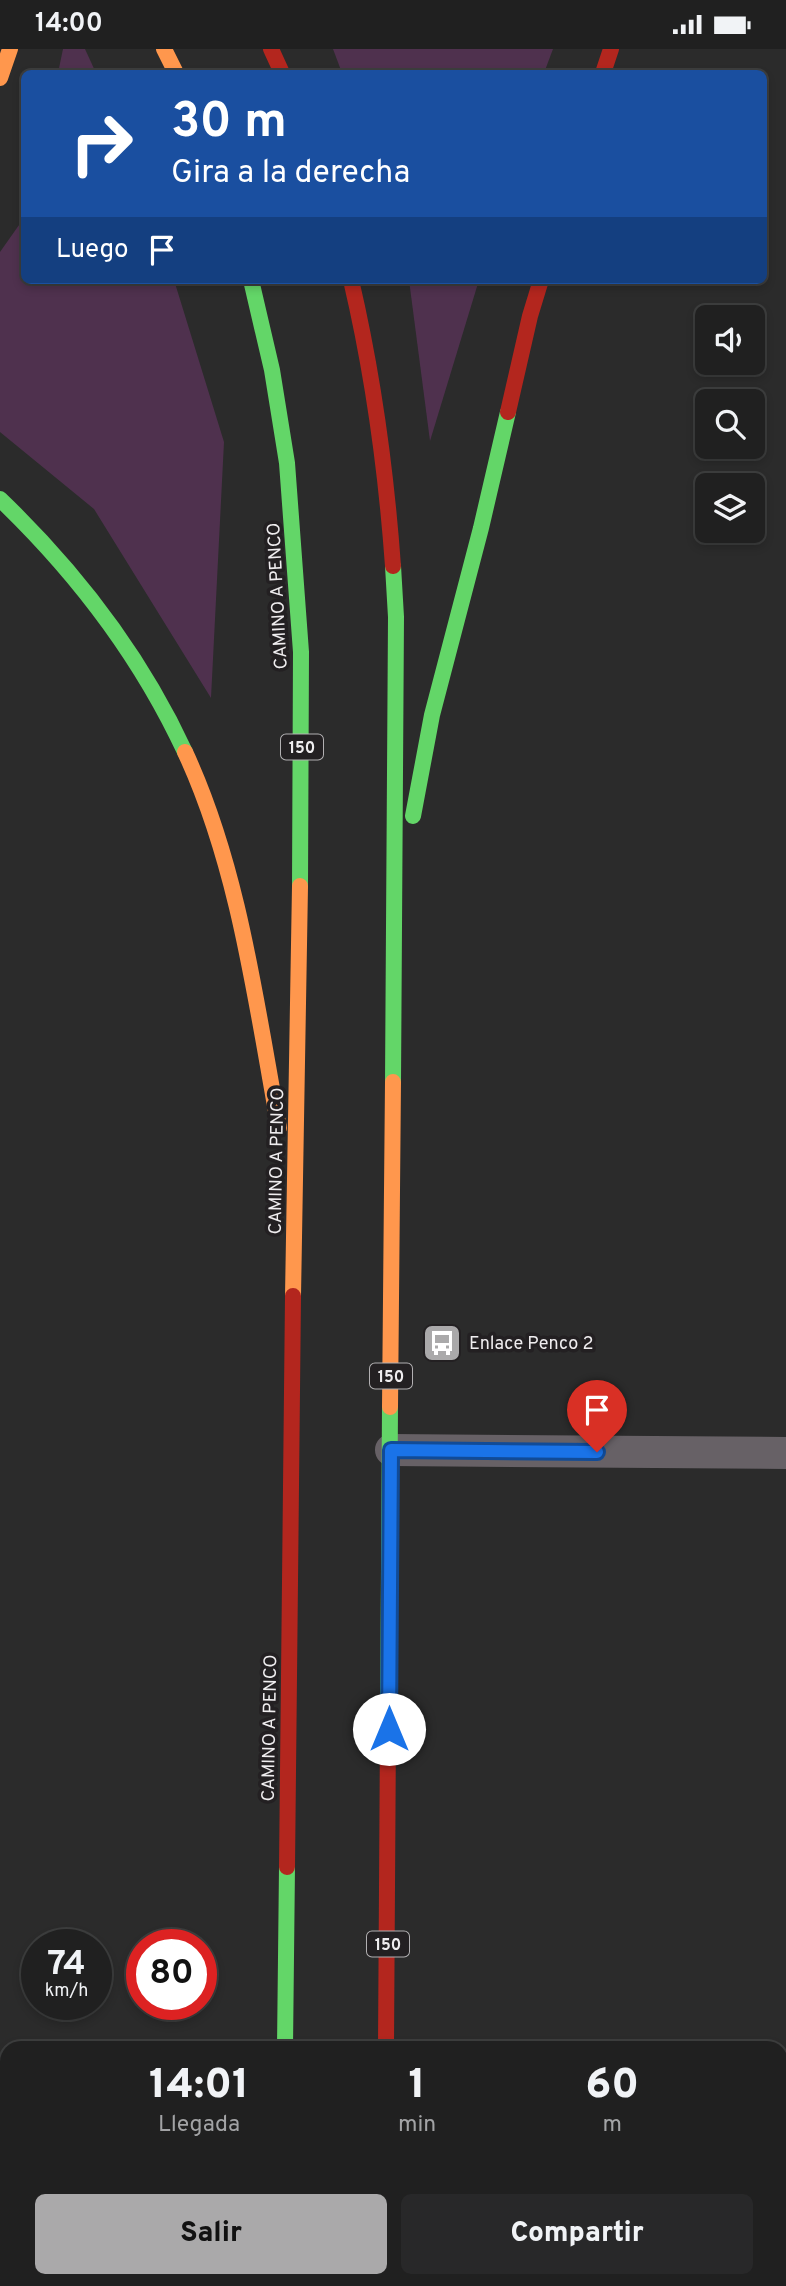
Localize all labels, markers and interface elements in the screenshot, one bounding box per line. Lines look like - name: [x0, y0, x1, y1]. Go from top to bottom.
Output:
- text: 14:00: [35, 8, 103, 41]
- text: 30 m: [171, 93, 287, 155]
- icon: right: [56, 98, 147, 189]
- text: Gira a la derecha: [171, 154, 410, 194]
- icon: arrive: [143, 231, 181, 269]
- text: Luego: [56, 234, 129, 267]
- map controls: [695, 305, 765, 543]
- button: sound: [695, 305, 765, 375]
- button: search: [695, 389, 765, 459]
- button: layers: [695, 473, 765, 543]
- street label: CAMINO A PENCO: [263, 522, 294, 670]
- road number: 150: [281, 734, 323, 759]
- street label: CAMINO A PENCO: [265, 1087, 290, 1235]
- bus stop icon: Enlace Penco 2: [421, 1322, 463, 1364]
- place label: Enlace Penco 2: [469, 1333, 593, 1356]
- road number: 150: [370, 1364, 412, 1389]
- pin: [567, 1380, 627, 1452]
- icon: arrive: [578, 1391, 616, 1429]
- street label: CAMINO A PENCO: [258, 1654, 283, 1802]
- position arrow: [352, 1692, 426, 1766]
- speed limit sign: 80: [126, 1929, 217, 2020]
- road number: 150: [367, 1931, 409, 1957]
- text: 74: [47, 1943, 86, 1987]
- text: km/h: [45, 1980, 88, 2003]
- text: 14:01: [149, 2060, 249, 2113]
- text: 1: [409, 2060, 426, 2113]
- text: 60: [585, 2060, 639, 2113]
- text: Llegada: [158, 2111, 240, 2140]
- text: min: [398, 2111, 436, 2140]
- text: m: [602, 2111, 622, 2140]
- button: Salir: [35, 2194, 387, 2274]
- button: Compartir: [401, 2194, 753, 2274]

